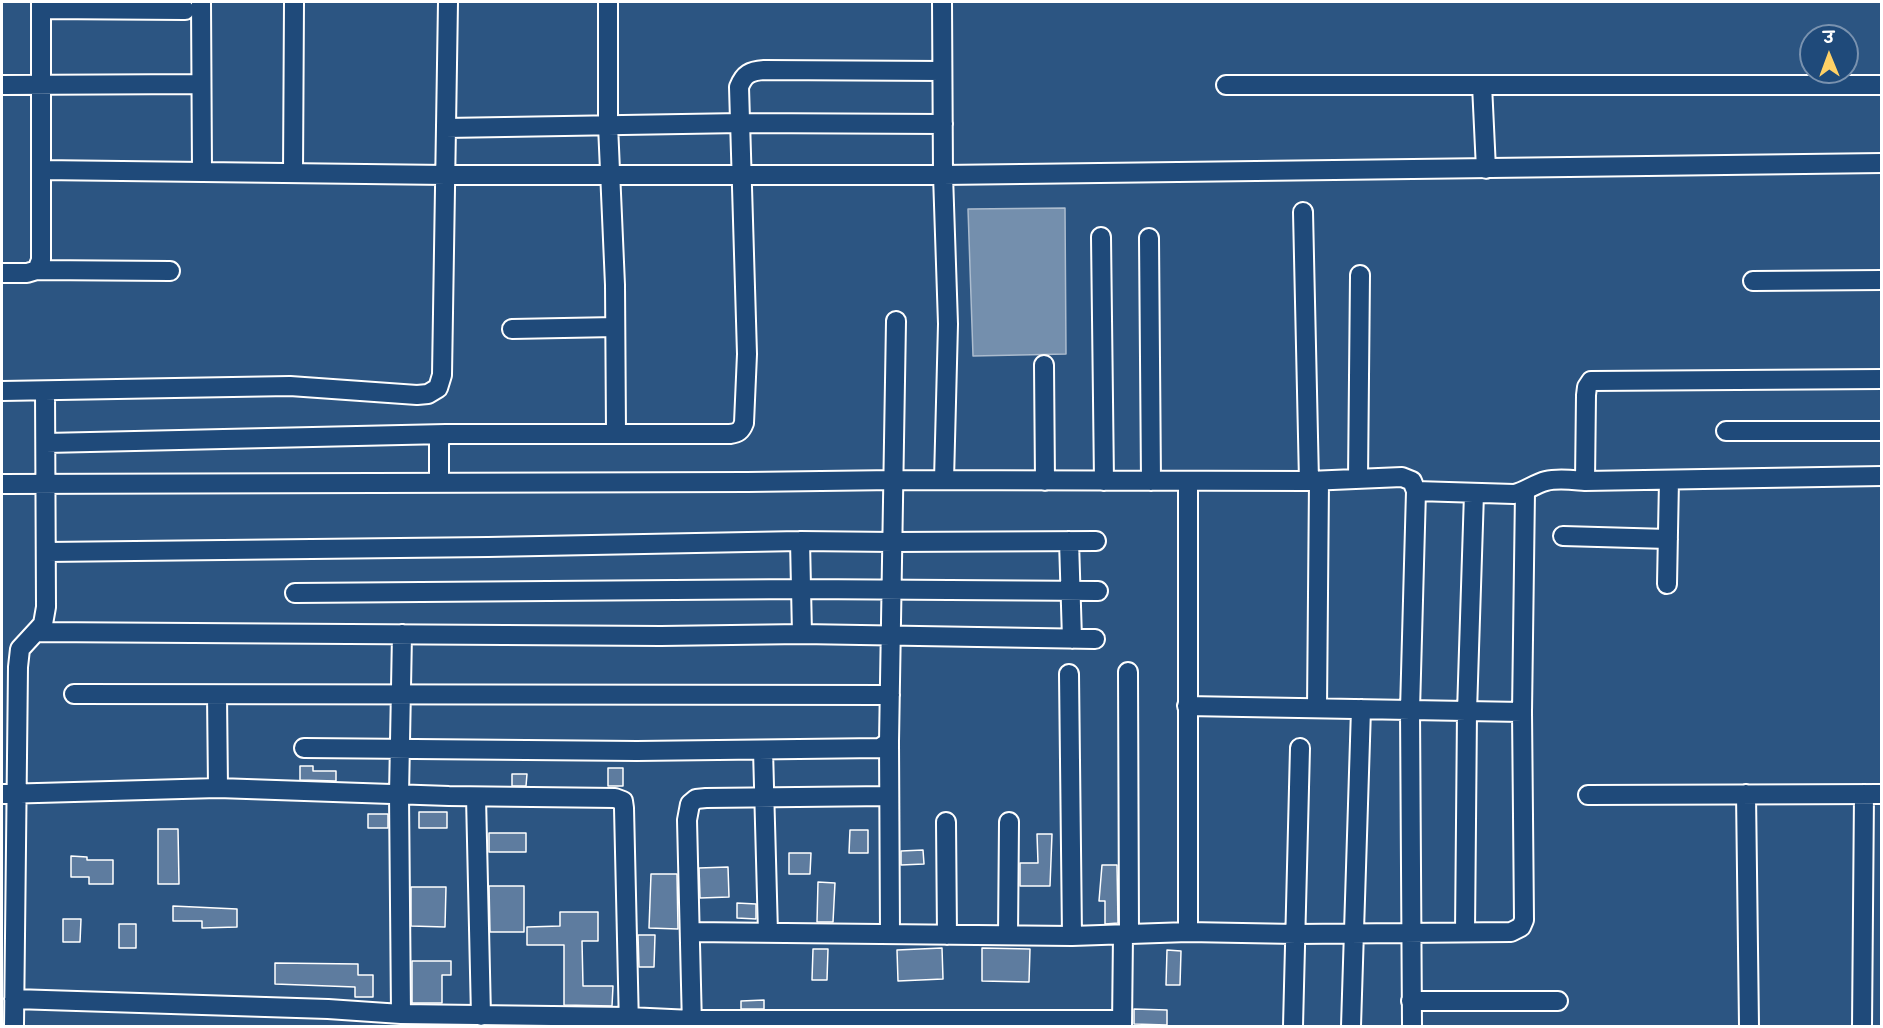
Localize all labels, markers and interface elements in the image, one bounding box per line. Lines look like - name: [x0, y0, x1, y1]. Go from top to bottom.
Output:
- north arrow: [1799, 24, 1859, 84]
- text: उ: [1823, 29, 1834, 47]

